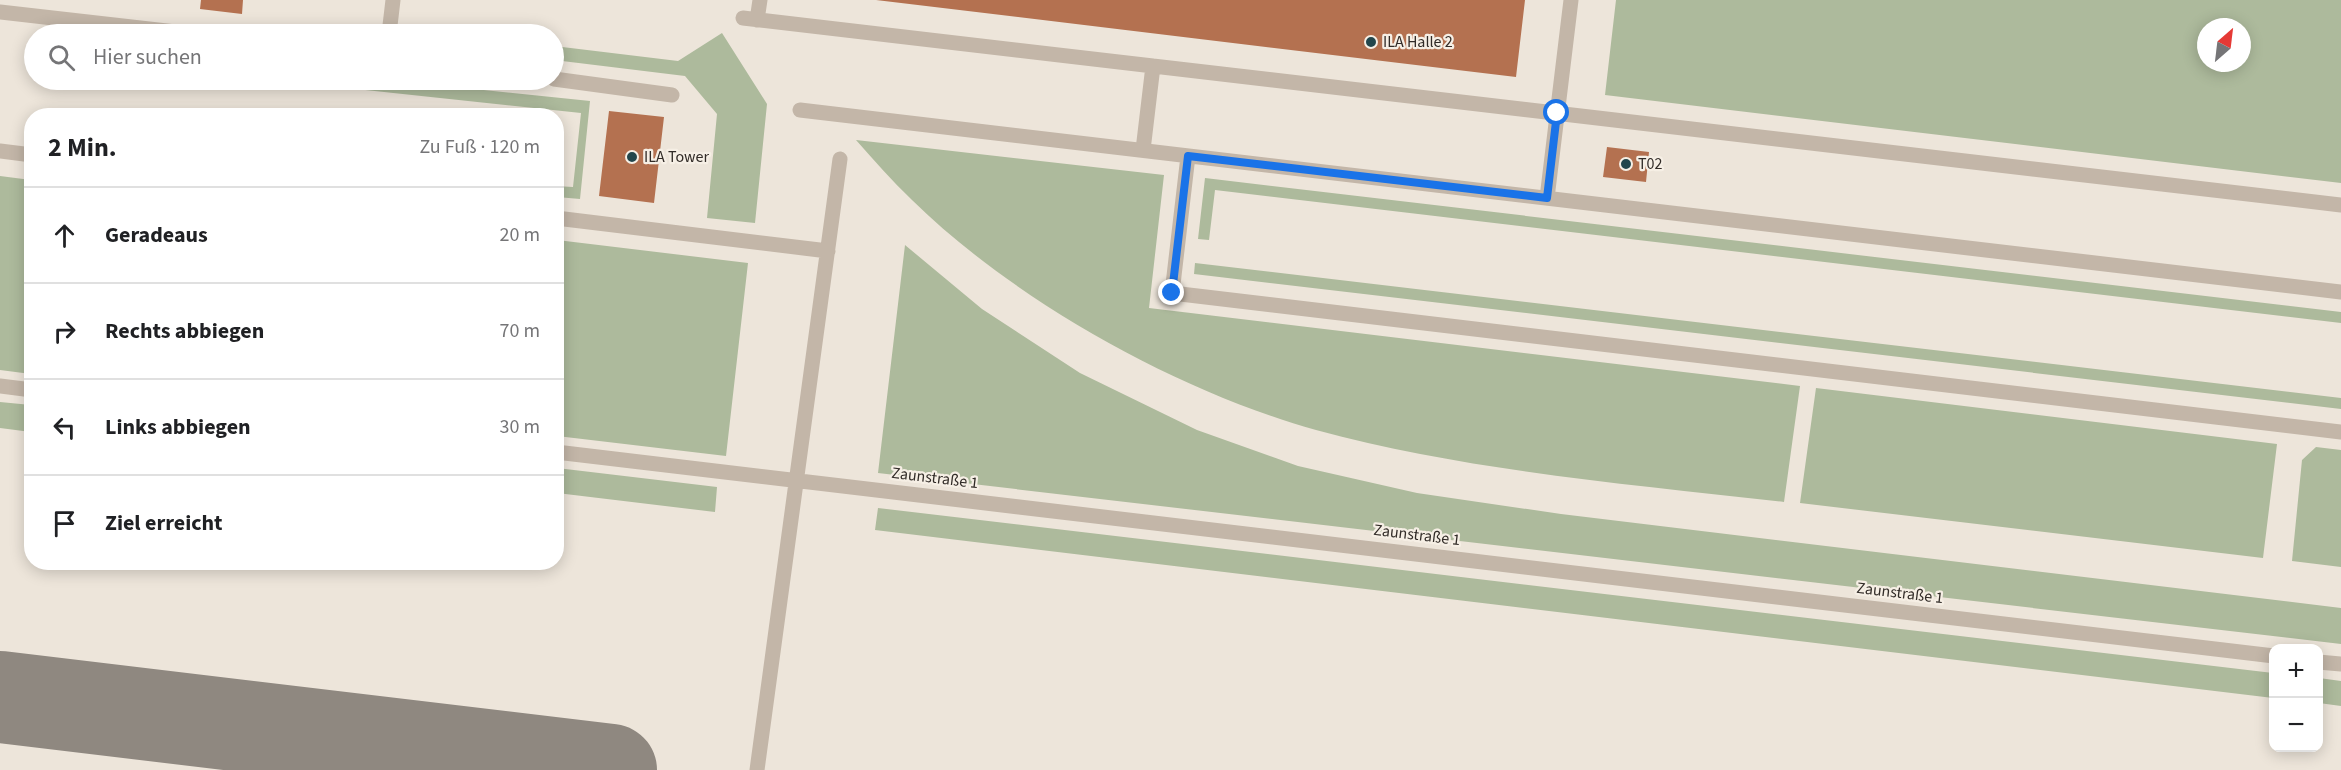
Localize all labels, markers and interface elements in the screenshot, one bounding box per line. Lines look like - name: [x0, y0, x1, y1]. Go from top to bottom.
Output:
- north arrow: [2197, 18, 2251, 72]
- search box: [24, 24, 564, 90]
- place label: ILA Halle 2: [1383, 31, 1453, 53]
- marker: ILA Halle 2: [1364, 35, 1378, 49]
- icon: search: [45, 41, 78, 74]
- text: Hier suchen: [93, 41, 202, 73]
- route start: [1543, 99, 1569, 125]
- text: 2 Min.: [48, 129, 117, 166]
- text: Zu Fuß · 120 m: [419, 133, 540, 161]
- place label: ILA Tower: [644, 146, 709, 168]
- marker: ILA Tower: [625, 150, 639, 164]
- place label: T02: [1638, 153, 1663, 175]
- marker: T02: [1619, 157, 1633, 171]
- icon: ahead: [48, 219, 81, 252]
- text: Geradeaus: [105, 219, 208, 251]
- text: 20 m: [500, 221, 540, 249]
- route end: [1158, 279, 1184, 305]
- icon: right: [48, 315, 81, 348]
- text: Rechts abbiegen: [105, 315, 264, 347]
- text: 70 m: [500, 317, 540, 345]
- icon: left: [48, 411, 81, 444]
- text: Links abbiegen: [105, 411, 251, 443]
- text: 30 m: [500, 413, 540, 441]
- street label: Zaunstraße 1: [890, 462, 980, 494]
- icon: arrive: [48, 507, 81, 540]
- text: Ziel erreicht: [105, 507, 223, 539]
- street label: Zaunstraße 1: [1372, 519, 1462, 551]
- street label: Zaunstraße 1: [1855, 577, 1945, 609]
- map controls: [2269, 644, 2323, 752]
- button: +: [2269, 644, 2323, 698]
- button: −: [2269, 698, 2323, 752]

